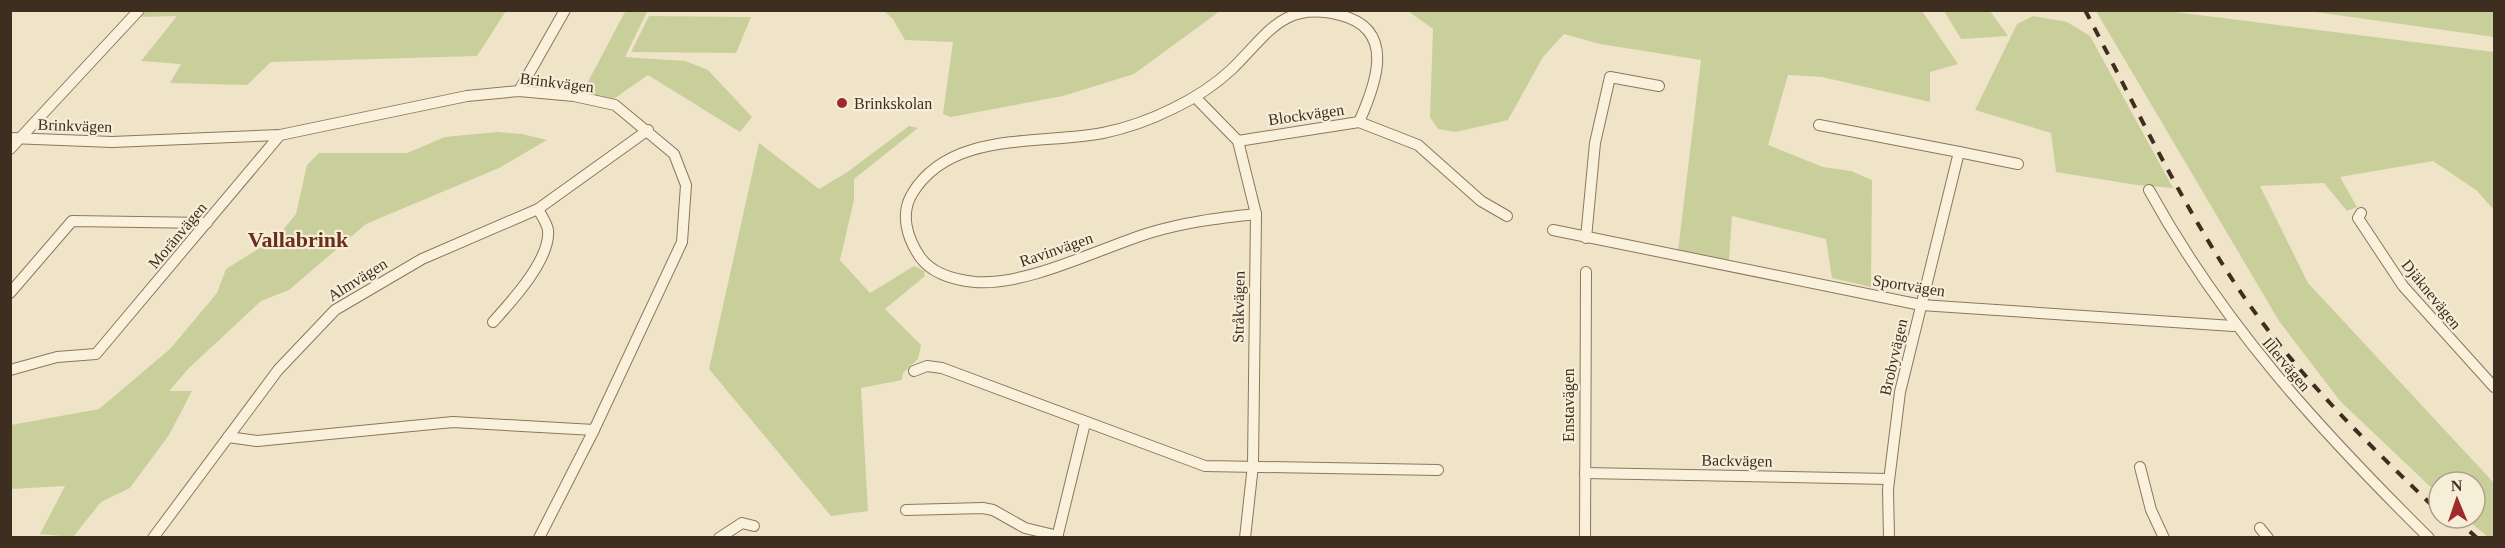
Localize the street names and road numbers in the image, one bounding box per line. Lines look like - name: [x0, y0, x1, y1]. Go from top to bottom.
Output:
- street label: Brinkvägen: [519, 70, 595, 96]
- street label: Blockvägen: [1267, 101, 1345, 129]
- street label: Brinkvägen: [37, 116, 113, 136]
- street label: Moränvägen: [145, 199, 211, 272]
- street label: Ravinvägen: [1017, 229, 1095, 271]
- street label: Almvägen: [324, 255, 391, 305]
- street label: Djäknevägen: [2398, 256, 2465, 333]
- street label: Stråkvägen: [1229, 271, 1249, 343]
- street label: Sportvägen: [1871, 271, 1946, 301]
- street label: Brobyvägen: [1876, 317, 1912, 397]
- street label: Illervägen: [2258, 334, 2314, 395]
- street label: Enstavägen: [1560, 368, 1578, 442]
- street label: Backvägen: [1701, 451, 1773, 471]

